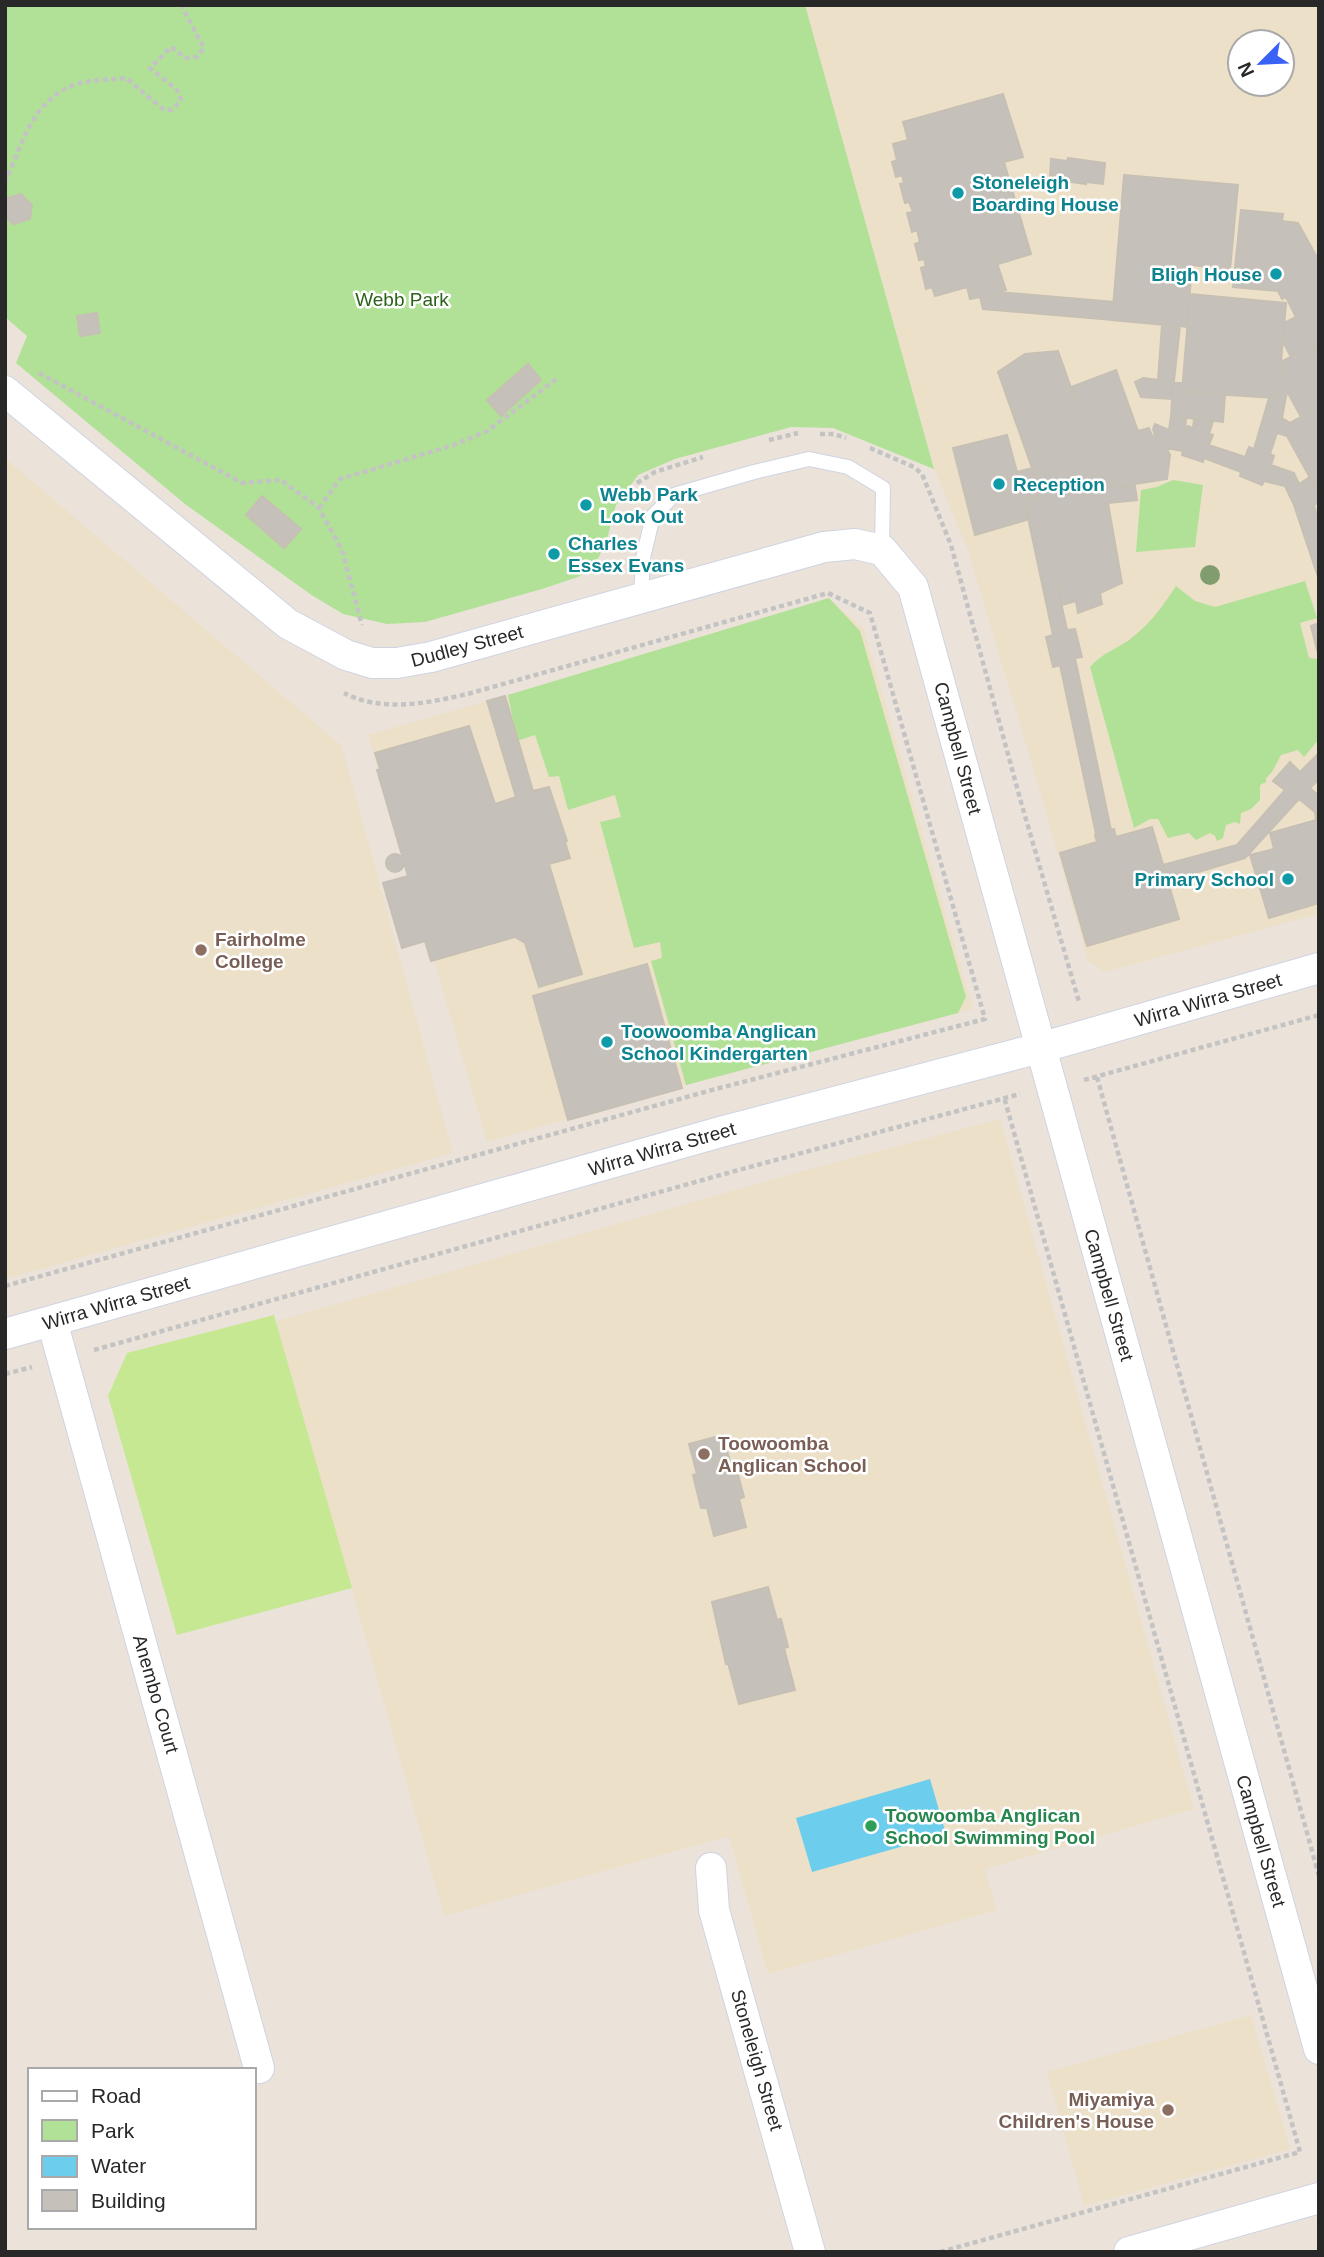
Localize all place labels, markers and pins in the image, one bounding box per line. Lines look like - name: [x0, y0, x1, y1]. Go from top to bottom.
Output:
- place label: Stoneleigh Boarding House: [972, 172, 1119, 215]
- marker: Stoneleigh Boarding House: [950, 185, 966, 201]
- place label: Bligh House: [1151, 264, 1262, 285]
- marker: Bligh House: [1268, 266, 1284, 282]
- place label: Reception: [1013, 474, 1105, 495]
- marker: Reception: [991, 476, 1007, 492]
- place label: Webb Park Look Out: [600, 484, 698, 527]
- marker: Webb Park Look Out: [578, 497, 594, 513]
- place label: Charles Essex Evans: [568, 533, 684, 576]
- marker: Charles Essex Evans: [546, 546, 562, 562]
- place label: Primary School: [1135, 869, 1274, 890]
- marker: Primary School: [1280, 871, 1296, 887]
- place label: Fairholme College: [215, 929, 306, 972]
- marker: Fairholme College: [193, 942, 209, 958]
- place label: Toowoomba Anglican School Kindergarten: [621, 1021, 816, 1064]
- marker: Toowoomba Anglican School Kindergarten: [599, 1034, 615, 1050]
- place label: Toowoomba Anglican School: [718, 1433, 867, 1476]
- marker: Toowoomba Anglican School: [696, 1446, 712, 1462]
- place label: Toowoomba Anglican School Swimming Pool: [885, 1805, 1095, 1848]
- marker: Toowoomba Anglican School Swimming Pool: [863, 1818, 879, 1834]
- place label: Miyamiya Children's House: [999, 2089, 1154, 2132]
- marker: Miyamiya Children's House: [1160, 2102, 1176, 2118]

